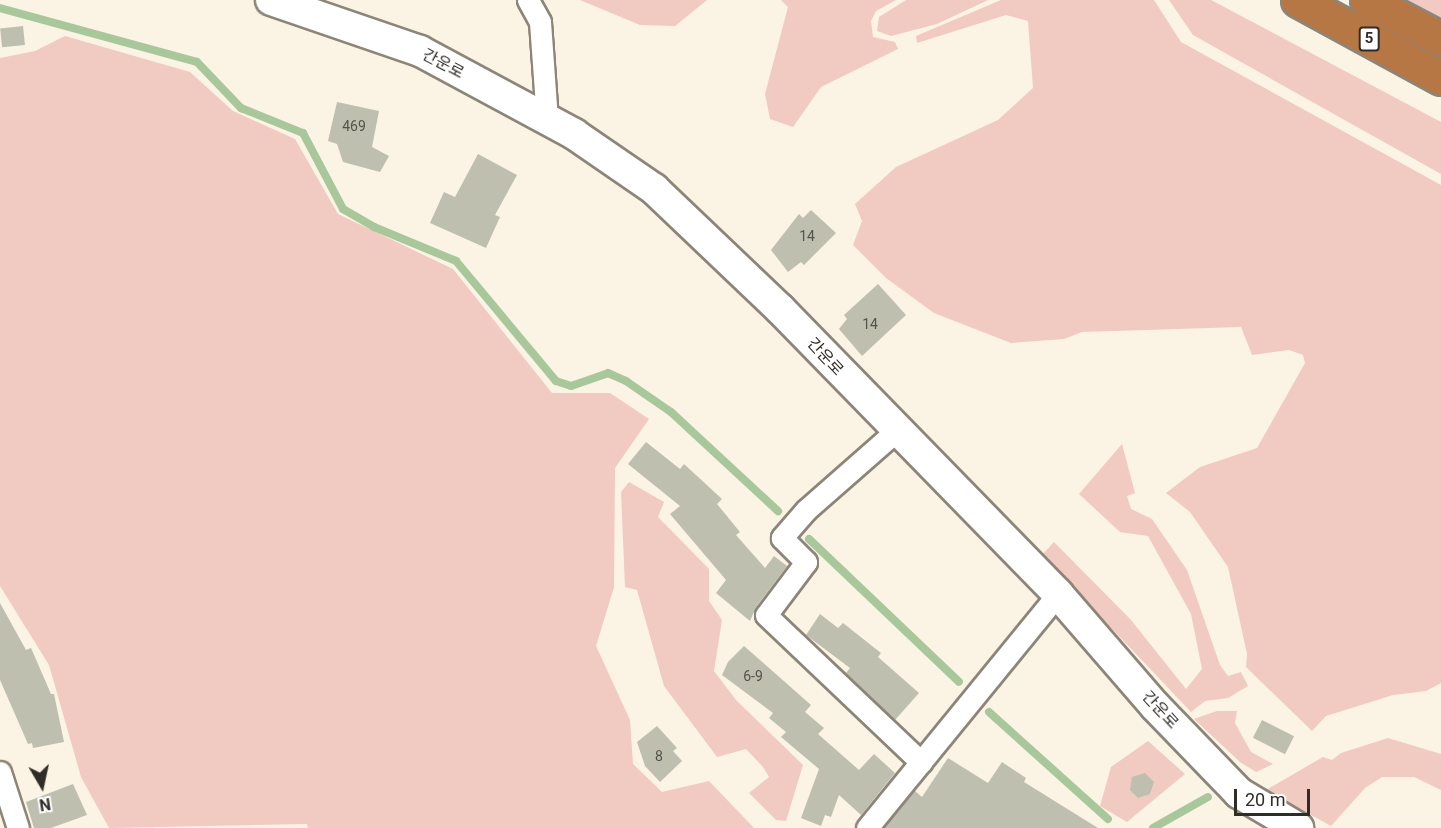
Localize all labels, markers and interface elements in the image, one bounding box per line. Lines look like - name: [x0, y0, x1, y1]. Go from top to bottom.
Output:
- road number: 5: [1358, 27, 1380, 51]
- street label: 간운로: [419, 45, 467, 83]
- house number: 469: [342, 118, 366, 134]
- house number: 14: [799, 228, 815, 244]
- house number: 14: [862, 316, 878, 332]
- street label: 간운로: [803, 334, 847, 380]
- house number: 6-9: [743, 668, 763, 684]
- street label: 간운로: [1138, 687, 1182, 733]
- house number: 8: [655, 748, 663, 764]
- north arrow: [12, 756, 72, 816]
- scale bar: [1237, 777, 1314, 815]
- text: 20 m: [1245, 789, 1285, 810]
- text: N: [38, 794, 52, 815]

